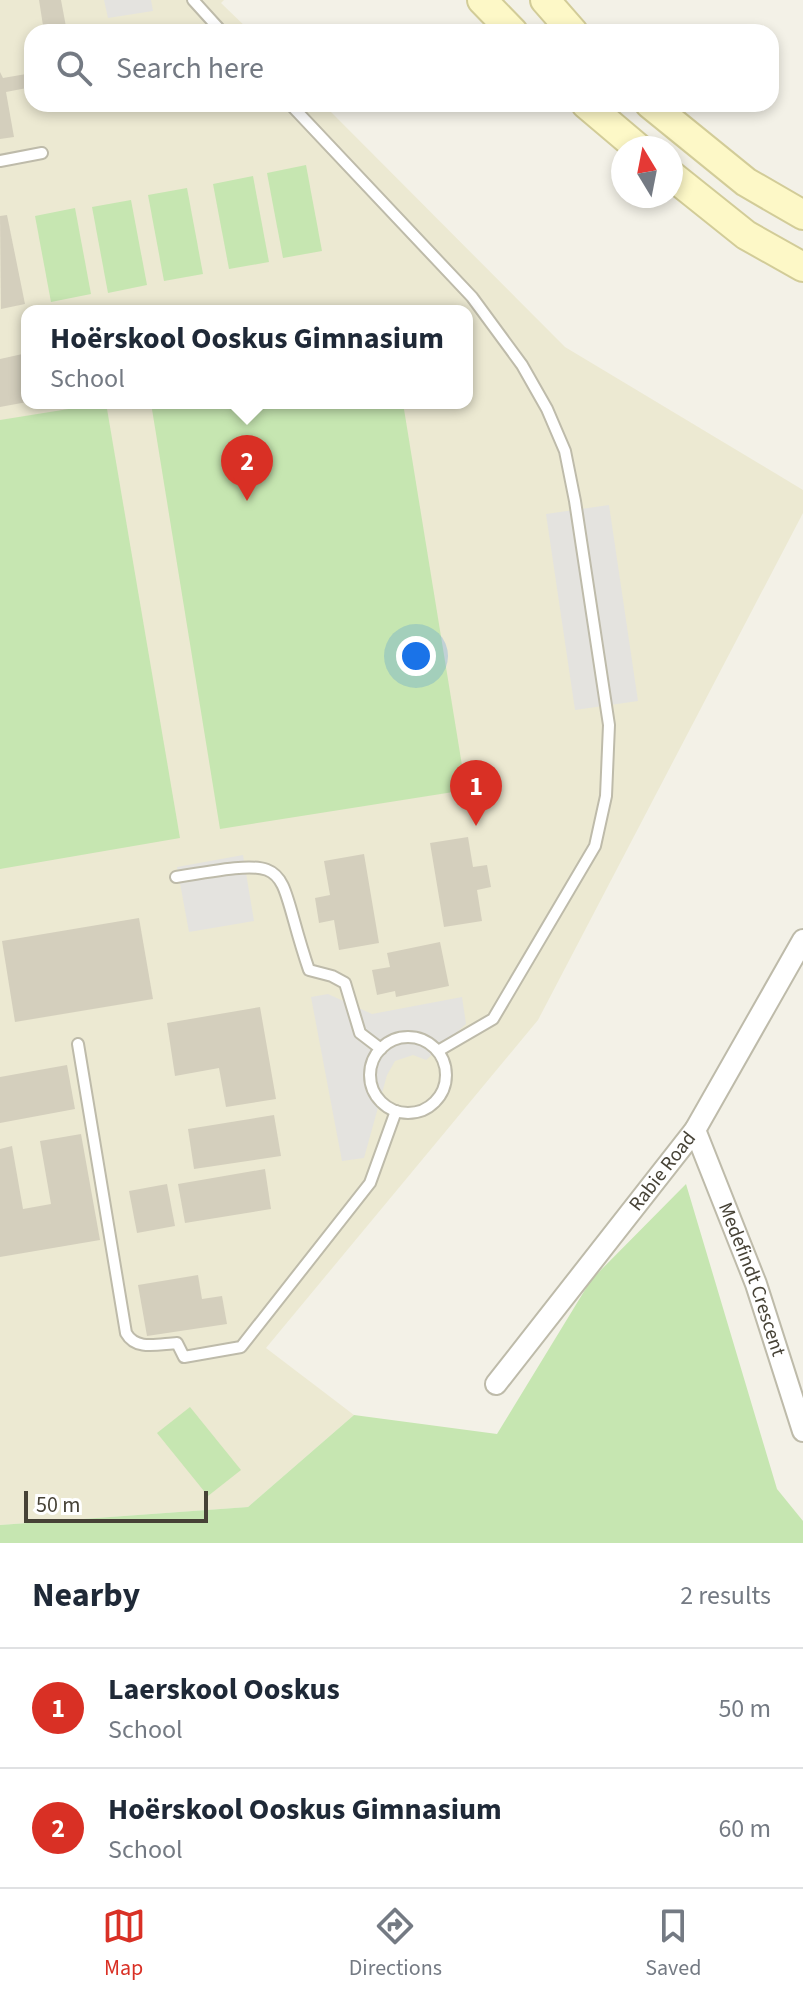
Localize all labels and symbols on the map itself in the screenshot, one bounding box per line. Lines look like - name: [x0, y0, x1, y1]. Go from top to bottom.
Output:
- north arrow: [611, 136, 683, 208]
- pin: 2: [221, 435, 273, 501]
- your location: [396, 636, 436, 676]
- pin: 1: [450, 760, 502, 826]
- street label: Rabie Road: [622, 1126, 703, 1217]
- street label: Medefindt Crescent: [711, 1198, 792, 1360]
- scale bar: [24, 1487, 208, 1523]

